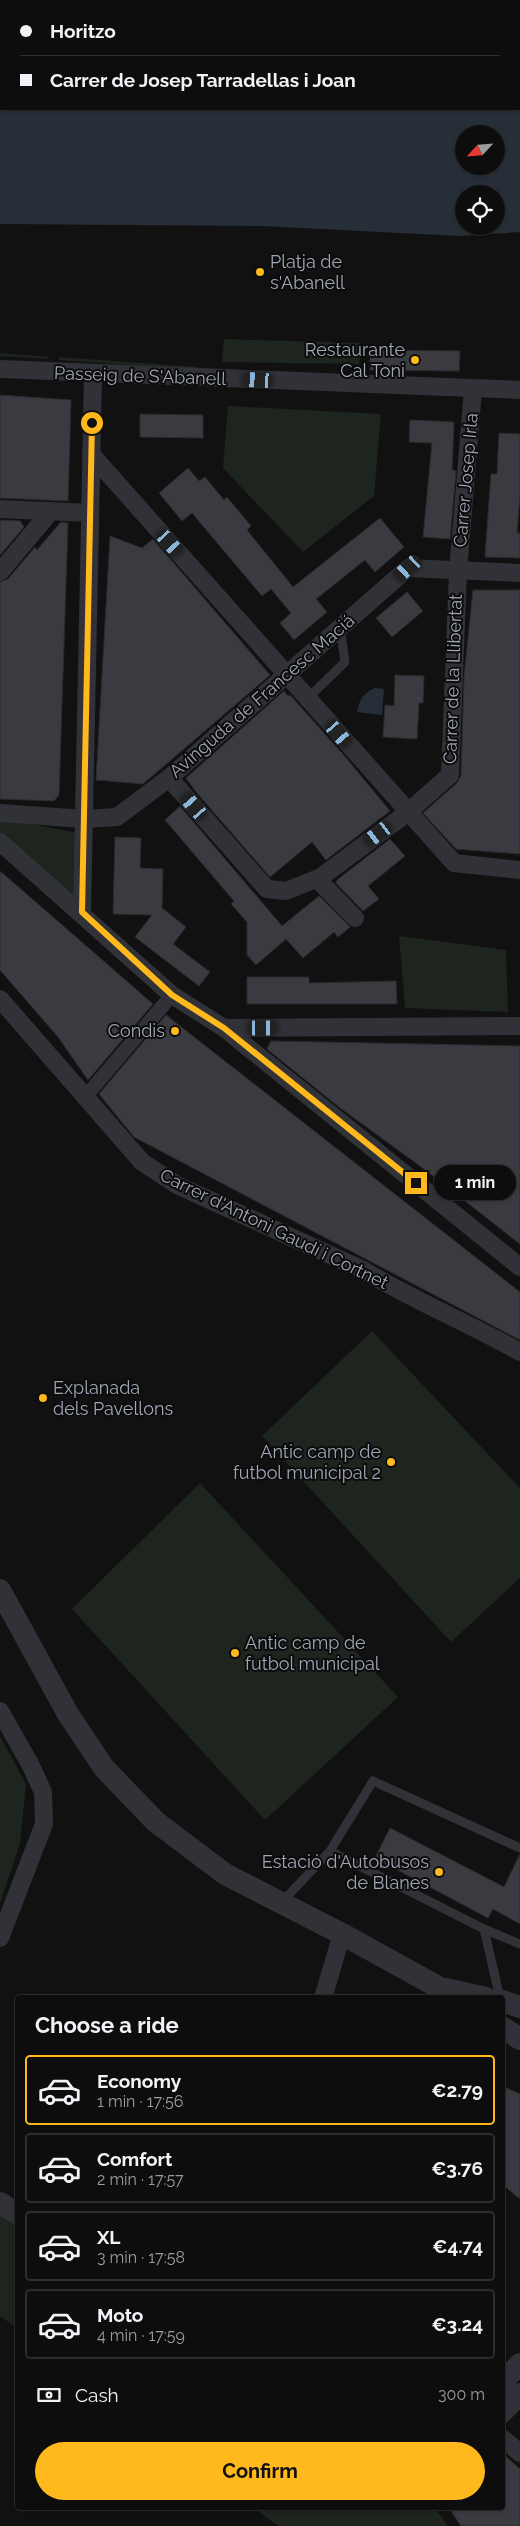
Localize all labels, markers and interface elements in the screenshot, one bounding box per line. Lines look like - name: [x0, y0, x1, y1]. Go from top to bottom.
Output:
- text: Horitzo: [50, 20, 116, 42]
- text: Carrer de Josep Tarradellas i Joan: [50, 69, 356, 91]
- north arrow: [455, 125, 505, 175]
- map controls: [455, 125, 505, 235]
- button: locate: [455, 185, 505, 235]
- place label: Platja de s'Abanell: [270, 251, 345, 293]
- marker: Platja de s'Abanell: [254, 266, 266, 278]
- place label: Restaurante Cal Toni: [305, 339, 405, 381]
- marker: Restaurante Cal Toni: [409, 354, 421, 366]
- street label: Passeig de S'Abanell: [54, 362, 226, 389]
- car: [242, 372, 273, 388]
- route start: [81, 412, 103, 434]
- street label: Carrer Josep Irla: [449, 412, 482, 548]
- car: [154, 527, 185, 559]
- car: [391, 552, 424, 584]
- street label: Carrer de la Llibertat: [439, 594, 466, 764]
- street label: Avinguda de Francesc Maciá: [165, 609, 359, 782]
- car: [323, 718, 354, 750]
- car: [178, 790, 209, 822]
- car: [361, 819, 394, 849]
- place label: Condis: [108, 1020, 165, 1041]
- car: [248, 1021, 278, 1036]
- marker: Condis: [169, 1025, 181, 1037]
- street label: Carrer d'Antoni Gaudí i Cortnet: [157, 1164, 392, 1293]
- callout: 1 min: [434, 1166, 516, 1200]
- route end: [405, 1172, 427, 1194]
- text: 1 min: [455, 1173, 495, 1192]
- place label: Explanada dels Pavellons: [53, 1377, 173, 1419]
- marker: Explanada dels Pavellons: [37, 1392, 49, 1404]
- place label: Antic camp de futbol municipal 2: [233, 1441, 381, 1483]
- marker: Antic camp de futbol municipal 2: [385, 1456, 397, 1468]
- place label: Antic camp de futbol municipal: [245, 1632, 380, 1674]
- marker: Antic camp de futbol municipal: [229, 1647, 241, 1659]
- place label: Estació d'Autobusos de Blanes: [262, 1851, 429, 1893]
- marker: Estació d'Autobusos de Blanes: [433, 1866, 445, 1878]
- text: Choose a ride: [35, 2012, 179, 2038]
- icon: car: [37, 2068, 82, 2113]
- text: Economy: [97, 2070, 181, 2092]
- text: €2.79: [431, 2079, 483, 2101]
- text: 1 min · 17:56: [97, 2092, 183, 2111]
- icon: car: [37, 2146, 82, 2191]
- text: Comfort: [97, 2148, 172, 2170]
- text: €3.76: [431, 2157, 483, 2179]
- text: 2 min · 17:57: [97, 2170, 184, 2189]
- icon: car: [37, 2224, 82, 2269]
- text: XL: [97, 2226, 120, 2248]
- text: €4.74: [432, 2235, 483, 2257]
- text: 3 min · 17:58: [97, 2248, 185, 2267]
- icon: car: [37, 2302, 82, 2347]
- text: Moto: [97, 2304, 143, 2326]
- text: €3.24: [431, 2313, 483, 2335]
- text: 4 min · 17:59: [97, 2326, 185, 2345]
- icon: cash: [35, 2381, 63, 2409]
- text: Cash: [75, 2384, 119, 2406]
- text: 300 m: [438, 2385, 485, 2404]
- button: Confirm: [35, 2442, 485, 2500]

